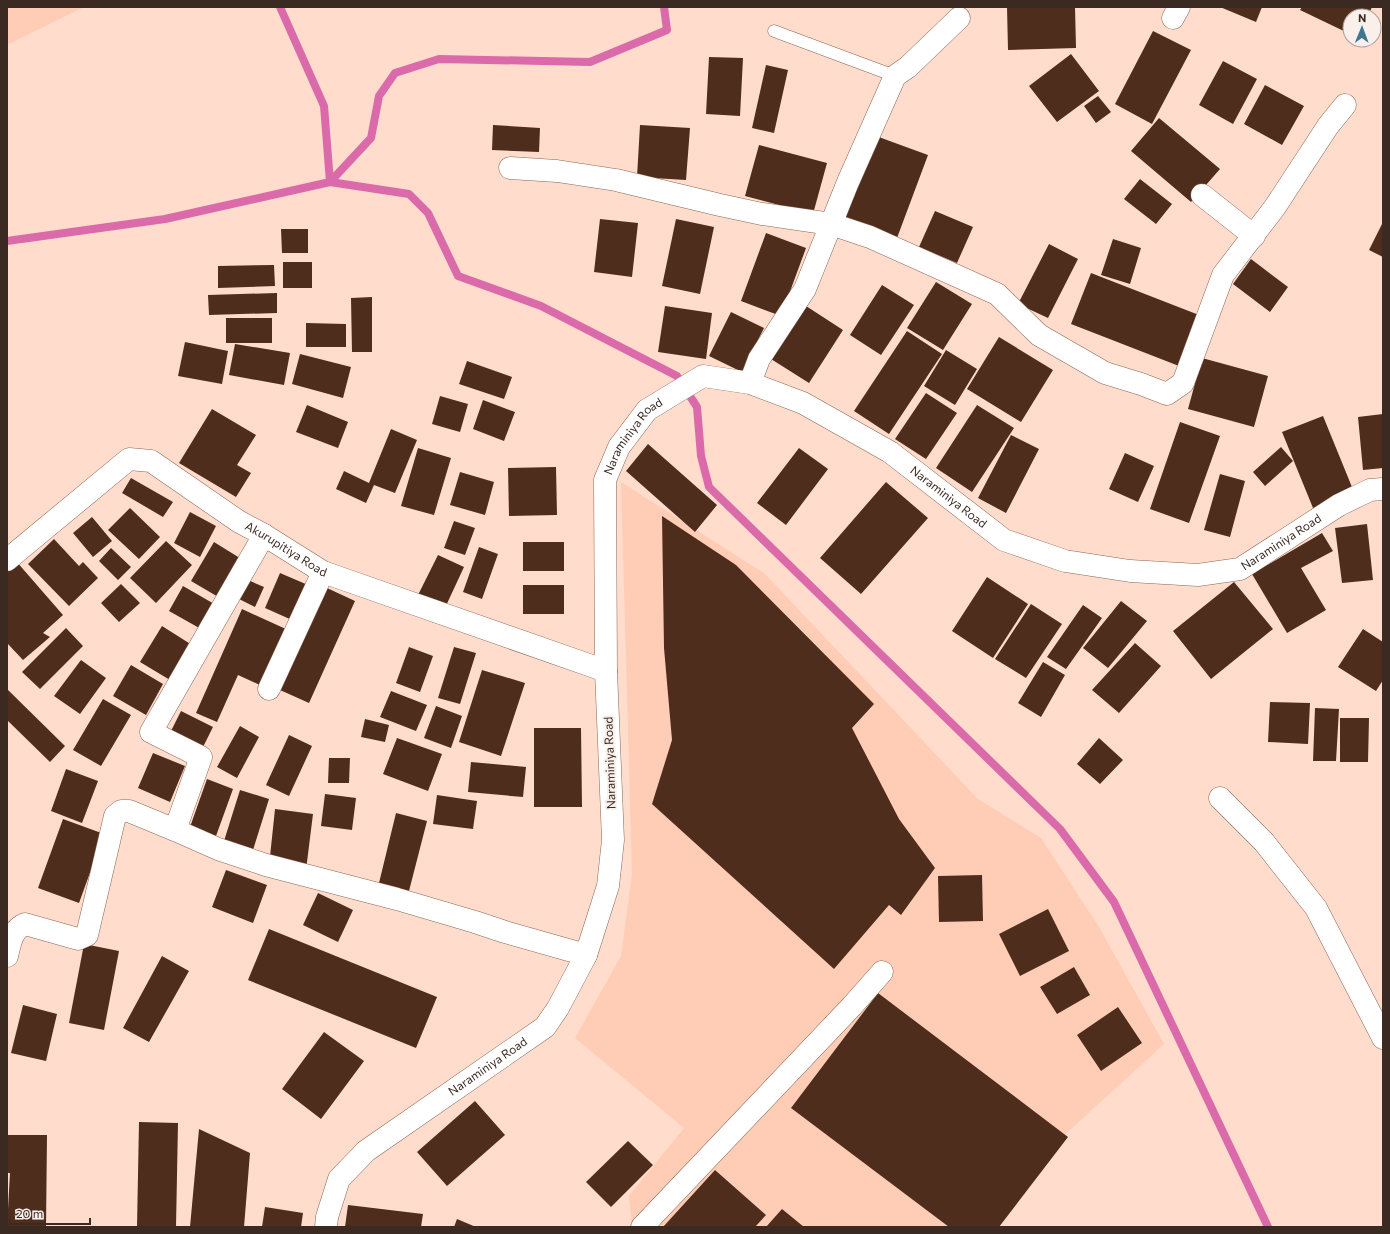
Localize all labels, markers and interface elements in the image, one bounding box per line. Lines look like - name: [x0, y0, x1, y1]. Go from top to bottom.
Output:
- north arrow: [1342, 8, 1382, 48]
- text: N: [1358, 11, 1366, 24]
- street label: Naraminiya Road: [600, 394, 664, 477]
- street label: Naraminiya Road: [908, 463, 990, 530]
- street label: Naraminiya Road: [1238, 510, 1323, 573]
- street label: Akurupitiya Road: [243, 518, 329, 579]
- street label: Naraminiya Road: [600, 717, 618, 809]
- street label: Naraminiya Road: [445, 1034, 529, 1098]
- scale bar: [10, 1200, 90, 1226]
- text: 20 m: [16, 1206, 43, 1220]

